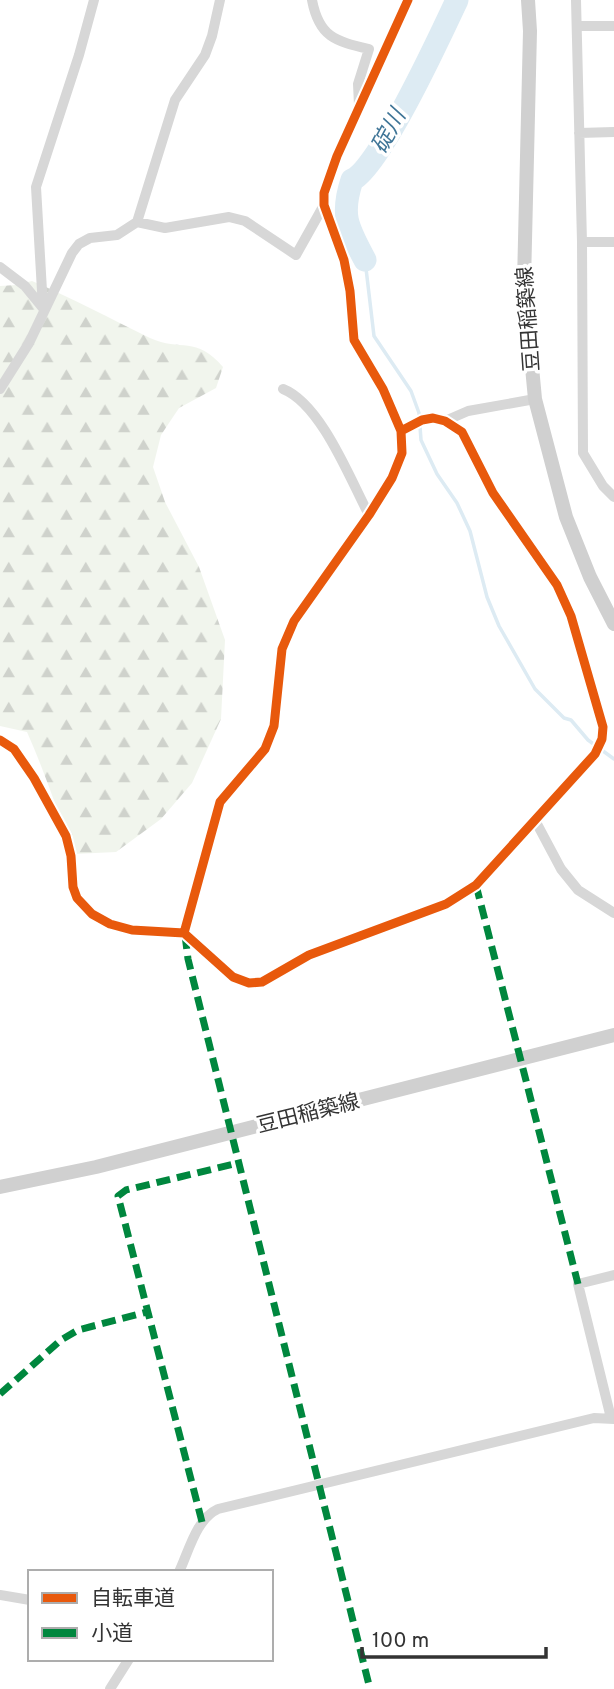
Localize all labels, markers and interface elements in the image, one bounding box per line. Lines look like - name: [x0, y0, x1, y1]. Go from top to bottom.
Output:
- water label: 碇川: [367, 102, 415, 159]
- street label: 豆田稲築線: [512, 266, 547, 372]
- street label: 豆田稲築線: [254, 1089, 363, 1140]
- legend: [28, 1570, 273, 1661]
- text: 自転車道: [91, 1586, 175, 1613]
- scale bar: [362, 1616, 546, 1660]
- text: 小道: [91, 1621, 133, 1648]
- text: 100 m: [372, 1628, 429, 1655]

